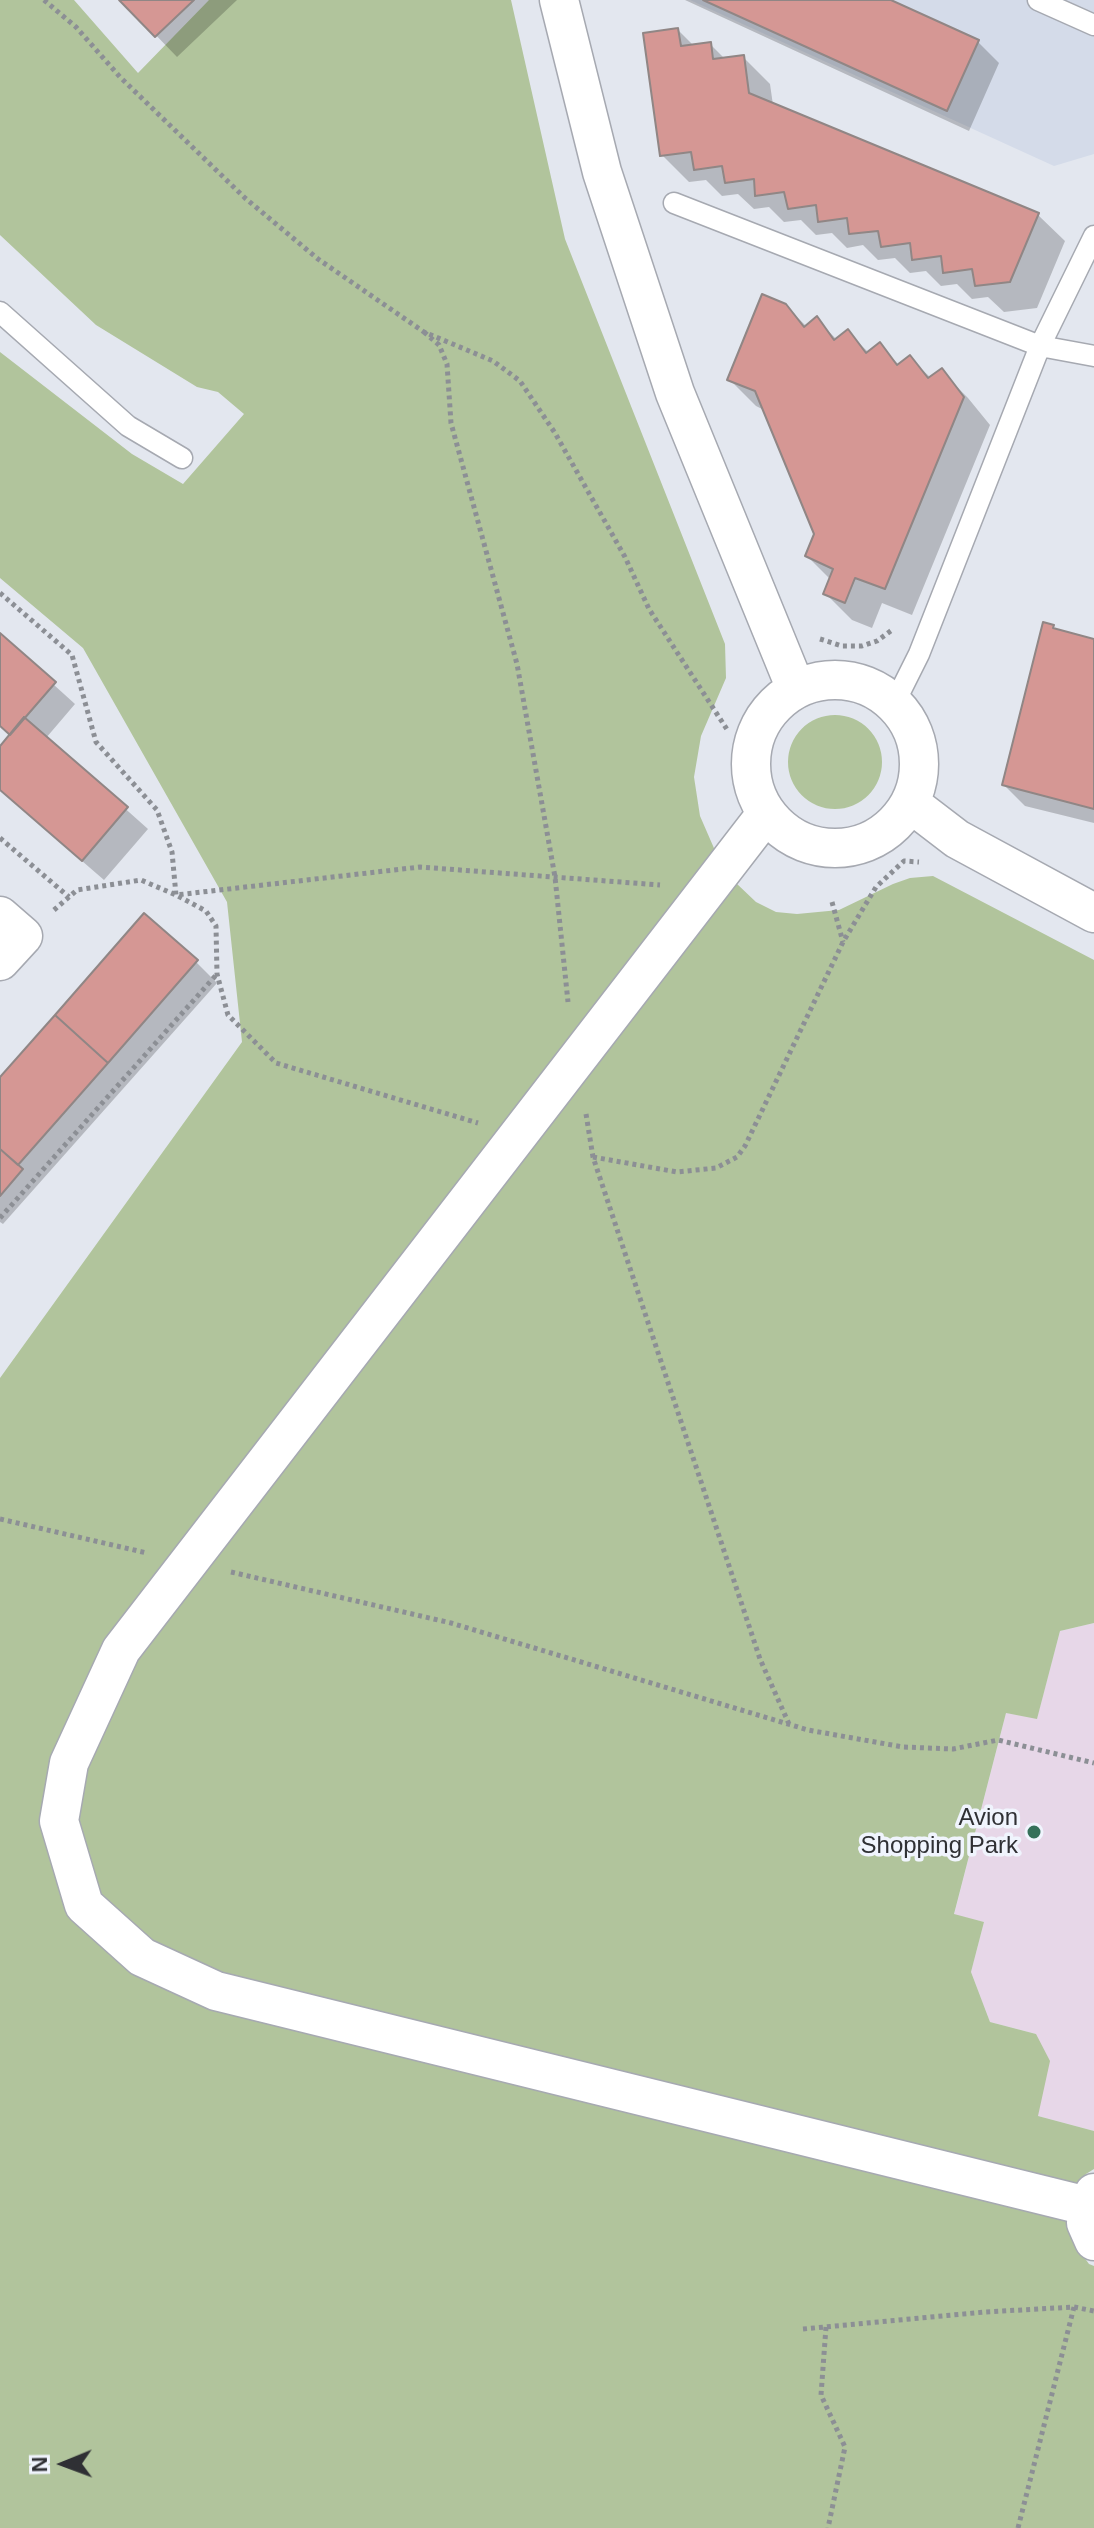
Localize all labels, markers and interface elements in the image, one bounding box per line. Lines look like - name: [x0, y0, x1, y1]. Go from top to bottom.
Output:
- place label: Avion Shopping Park: [861, 1804, 1018, 1860]
- marker: Avion Shopping Park: [1025, 1823, 1043, 1841]
- north arrow: [24, 2424, 104, 2504]
- text: N: [27, 2456, 52, 2473]

